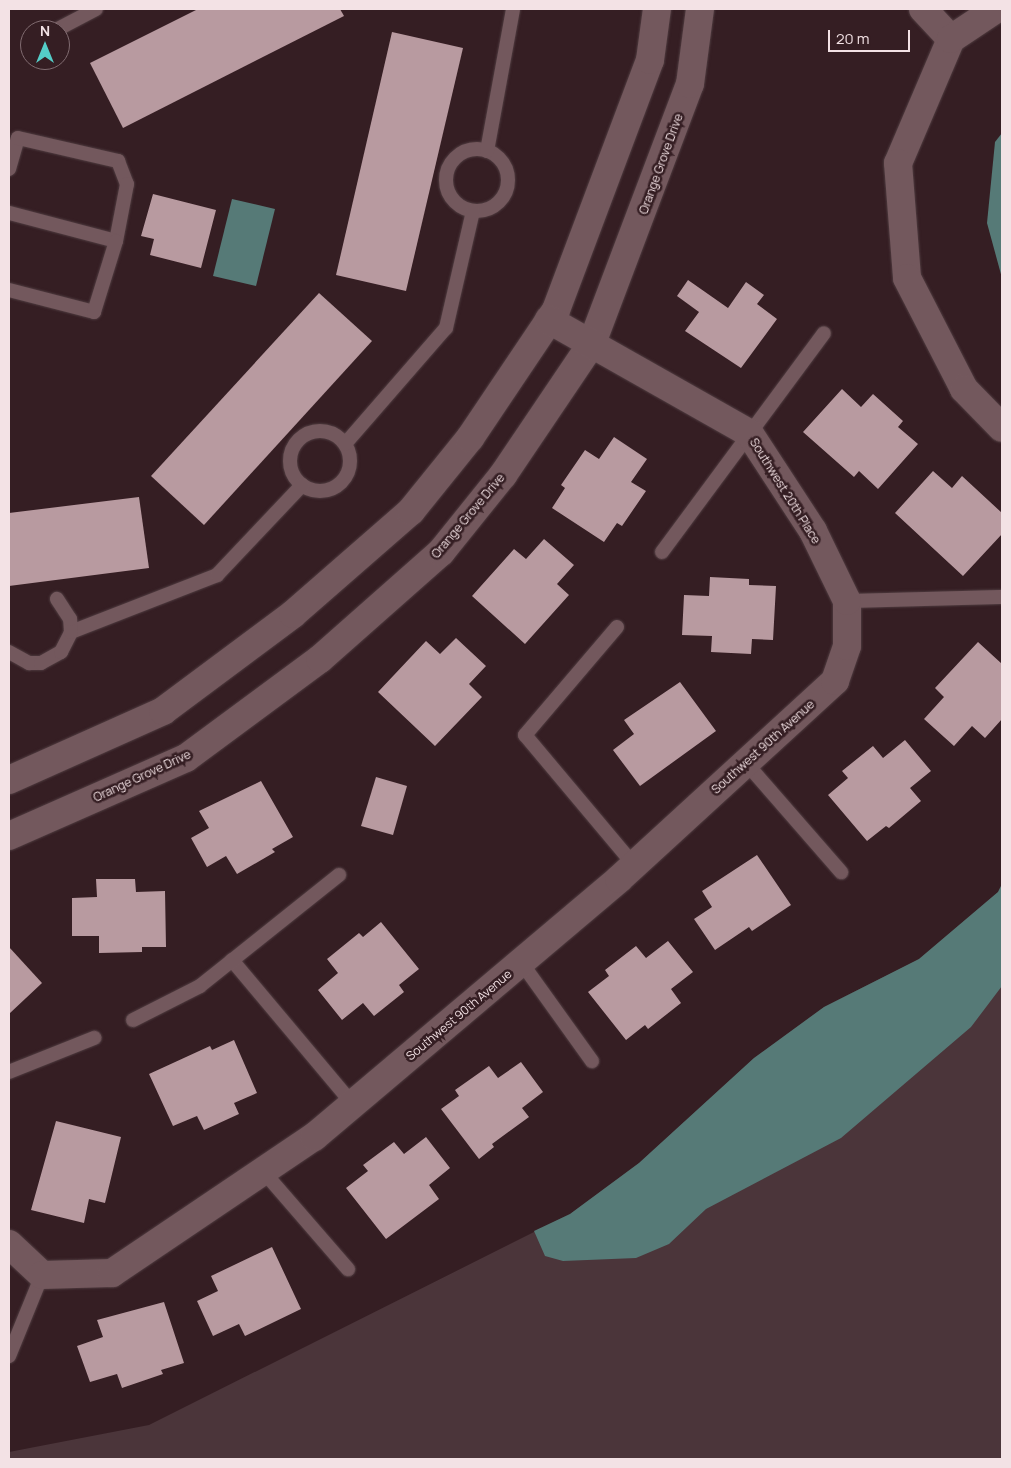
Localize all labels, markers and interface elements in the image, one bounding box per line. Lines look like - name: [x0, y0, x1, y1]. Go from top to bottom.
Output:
- north arrow: [20, 20, 70, 70]
- scale bar: [831, 20, 914, 52]
- text: N: [40, 21, 50, 40]
- text: 20 m: [836, 28, 869, 49]
- street label: Orange Grove Drive: [636, 112, 686, 216]
- street label: Southwest 20th Place: [747, 436, 823, 546]
- street label: Orange Grove Drive: [428, 471, 508, 561]
- street label: Southwest 90th Avenue: [709, 697, 817, 797]
- street label: Orange Grove Drive: [91, 747, 193, 805]
- street label: Southwest 90th Avenue: [403, 967, 515, 1063]

